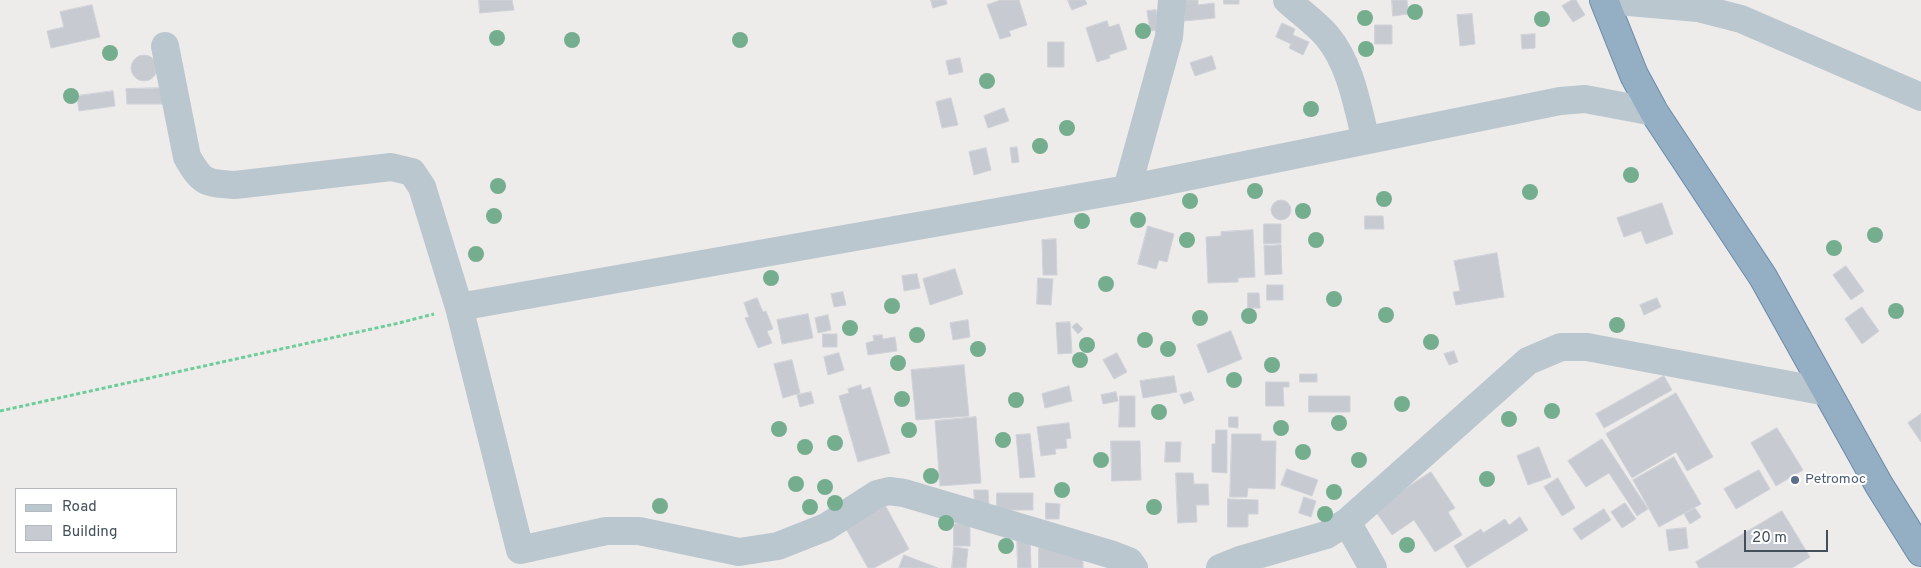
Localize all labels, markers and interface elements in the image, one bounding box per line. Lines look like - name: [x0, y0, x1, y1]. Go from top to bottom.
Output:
- place label: Petromoc: [1805, 472, 1866, 488]
- marker: Petromoc: [1789, 474, 1801, 486]
- legend: [15, 488, 178, 553]
- text: Road: [62, 498, 97, 517]
- scale bar: [1746, 520, 1830, 552]
- text: Building: [62, 523, 117, 542]
- text: 20 m: [1752, 529, 1787, 548]

